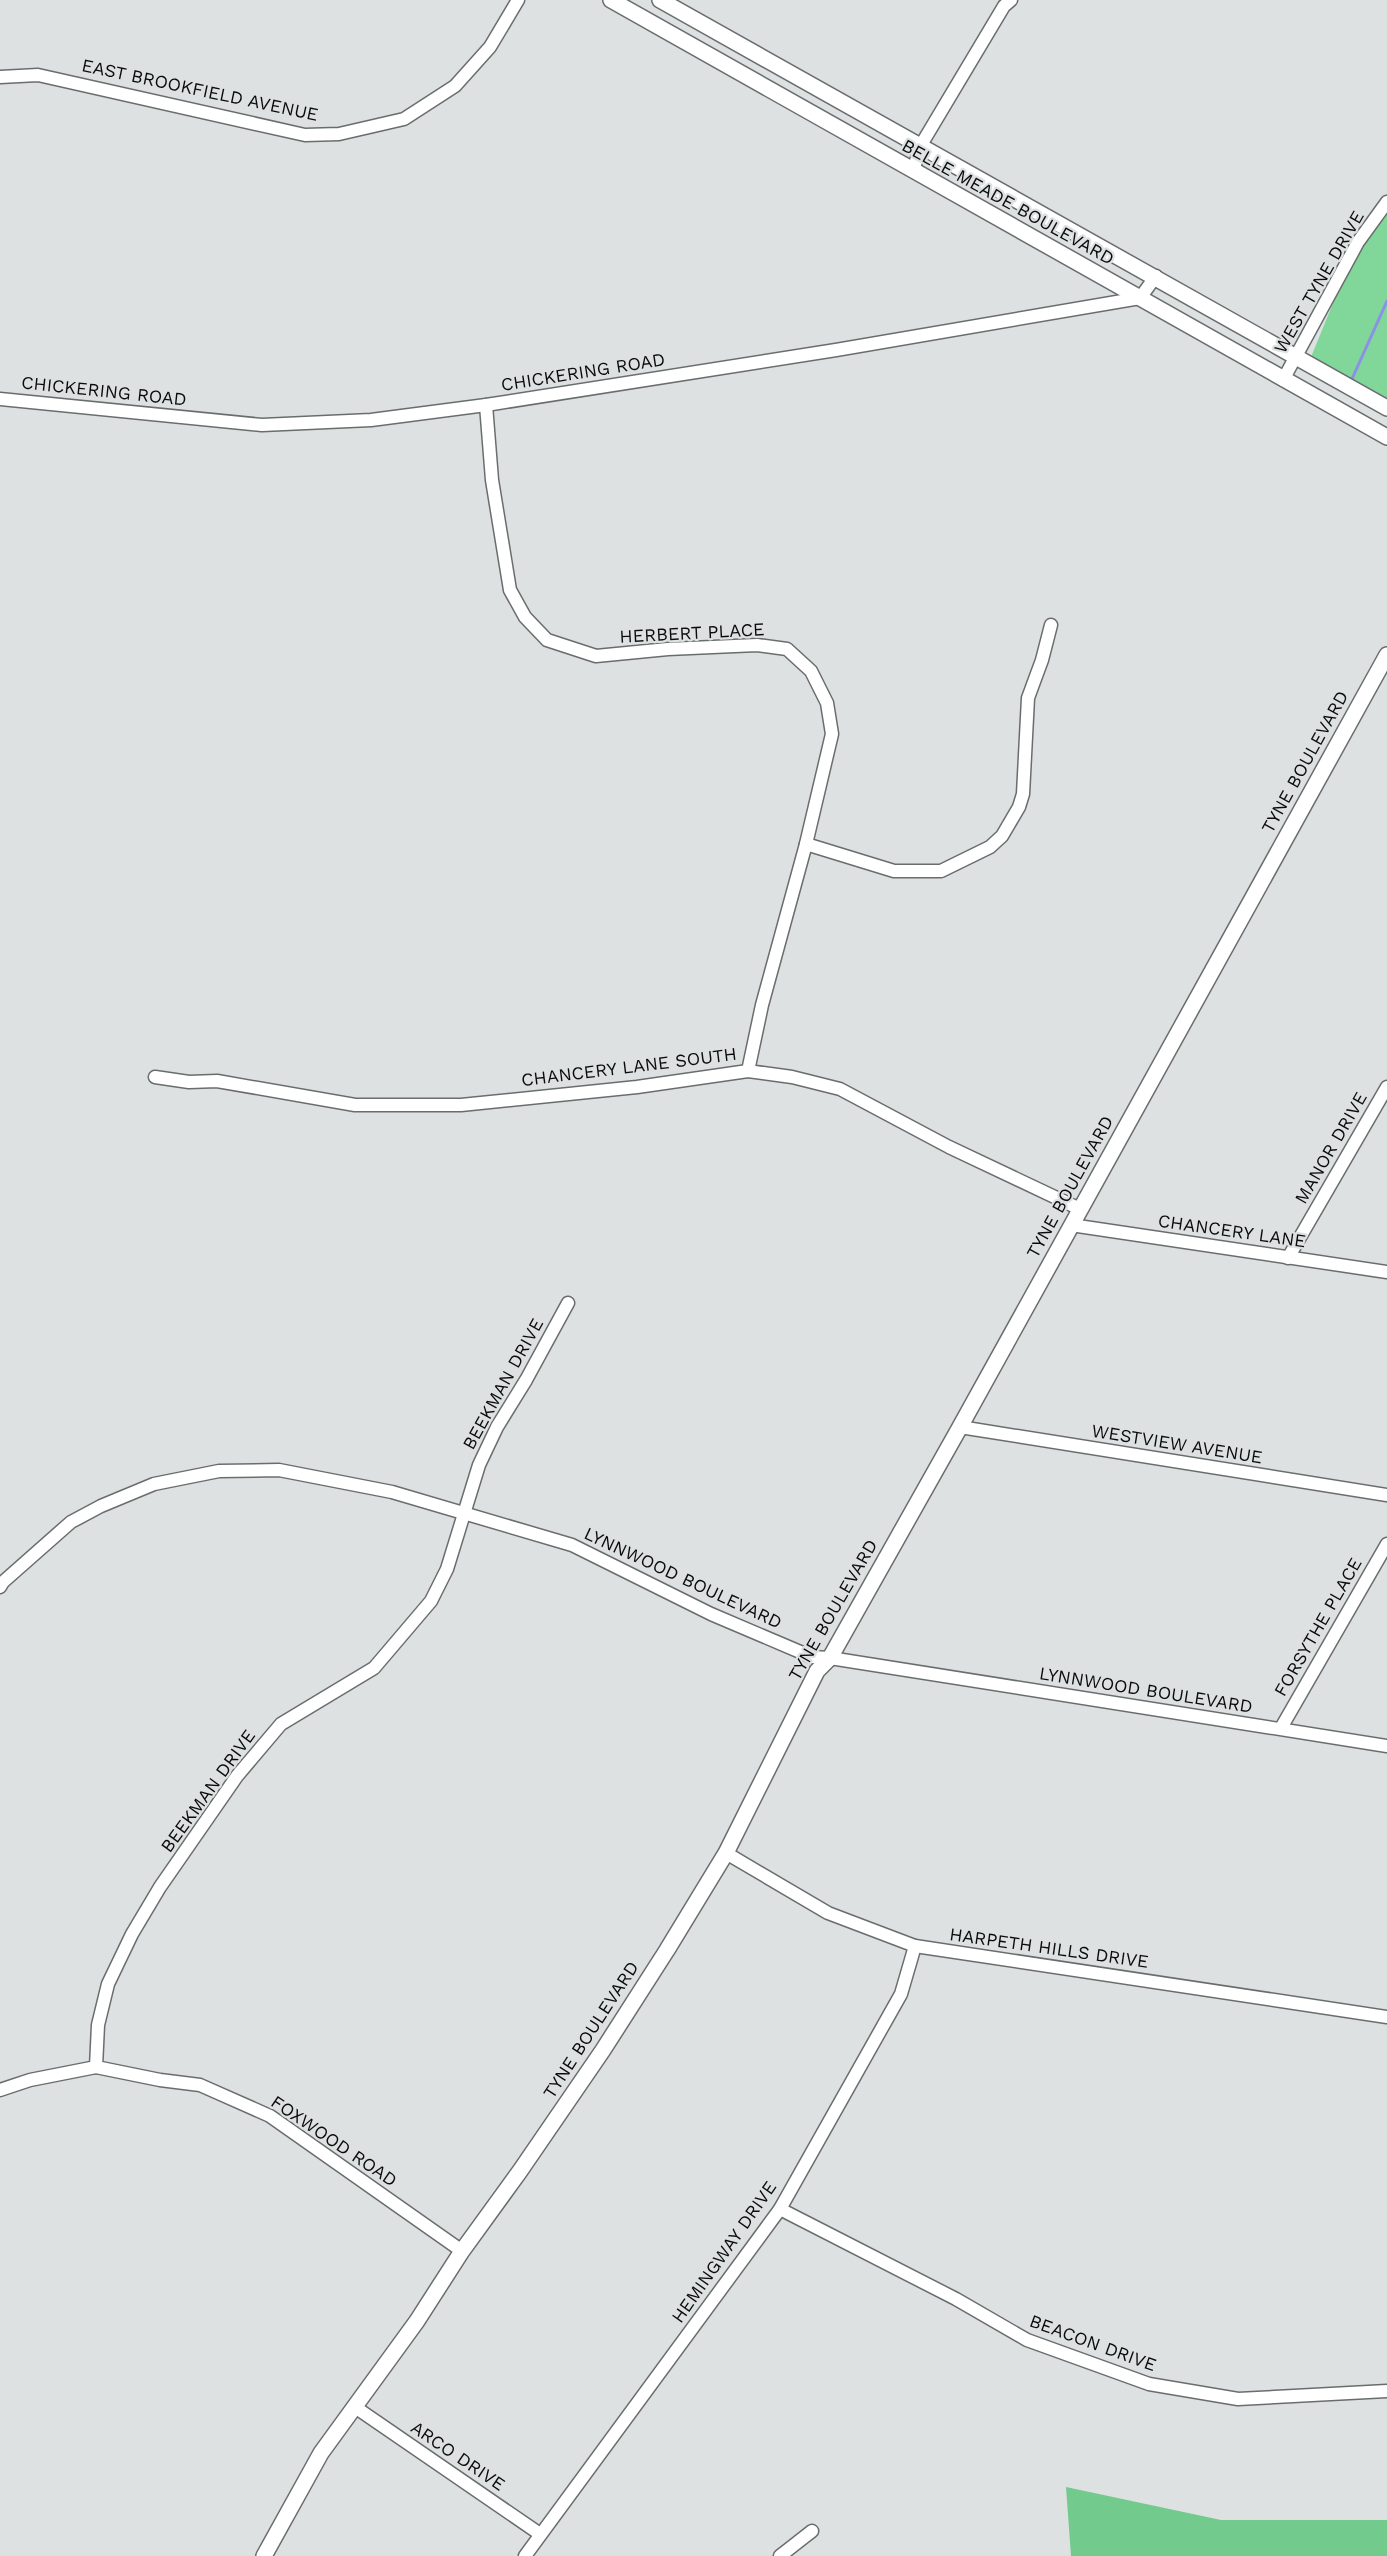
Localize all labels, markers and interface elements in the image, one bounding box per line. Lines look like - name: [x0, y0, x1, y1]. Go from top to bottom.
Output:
- street label: EAST BROOKFIELD AVENUE: [80, 54, 320, 125]
- street label: BELLE MEADE BOULEVARD: [898, 134, 1118, 269]
- street label: WEST TYNE DRIVE: [1269, 207, 1368, 357]
- street label: CHICKERING ROAD: [499, 348, 667, 395]
- street label: CHICKERING ROAD: [20, 371, 188, 410]
- street label: HERBERT PLACE: [619, 618, 765, 647]
- street label: TYNE BOULEVARD: [1257, 687, 1352, 836]
- street label: CHANCERY LANE SOUTH: [520, 1043, 738, 1090]
- street label: MANOR DRIVE: [1290, 1088, 1371, 1207]
- street label: TYNE BOULEVARD: [1022, 1112, 1117, 1261]
- street label: CHANCERY LANE: [1157, 1210, 1307, 1251]
- street label: BEEKMAN DRIVE: [458, 1315, 547, 1453]
- street label: WESTVIEW AVENUE: [1090, 1420, 1264, 1467]
- street label: LYNNWOOD BOULEVARD: [581, 1522, 785, 1633]
- street label: TYNE BOULEVARD: [784, 1536, 881, 1684]
- street label: FORSYTHE PLACE: [1269, 1554, 1366, 1700]
- street label: LYNNWOOD BOULEVARD: [1038, 1662, 1254, 1717]
- street label: BEEKMAN DRIVE: [156, 1725, 259, 1856]
- street label: HARPETH HILLS DRIVE: [948, 1923, 1150, 1972]
- street label: TYNE BOULEVARD: [538, 1957, 643, 2102]
- street label: FOXWOOD ROAD: [267, 2091, 401, 2191]
- street label: HEMINGWAY DRIVE: [667, 2177, 780, 2326]
- street label: BEACON DRIVE: [1027, 2310, 1159, 2375]
- street label: ARCO DRIVE: [407, 2416, 509, 2495]

